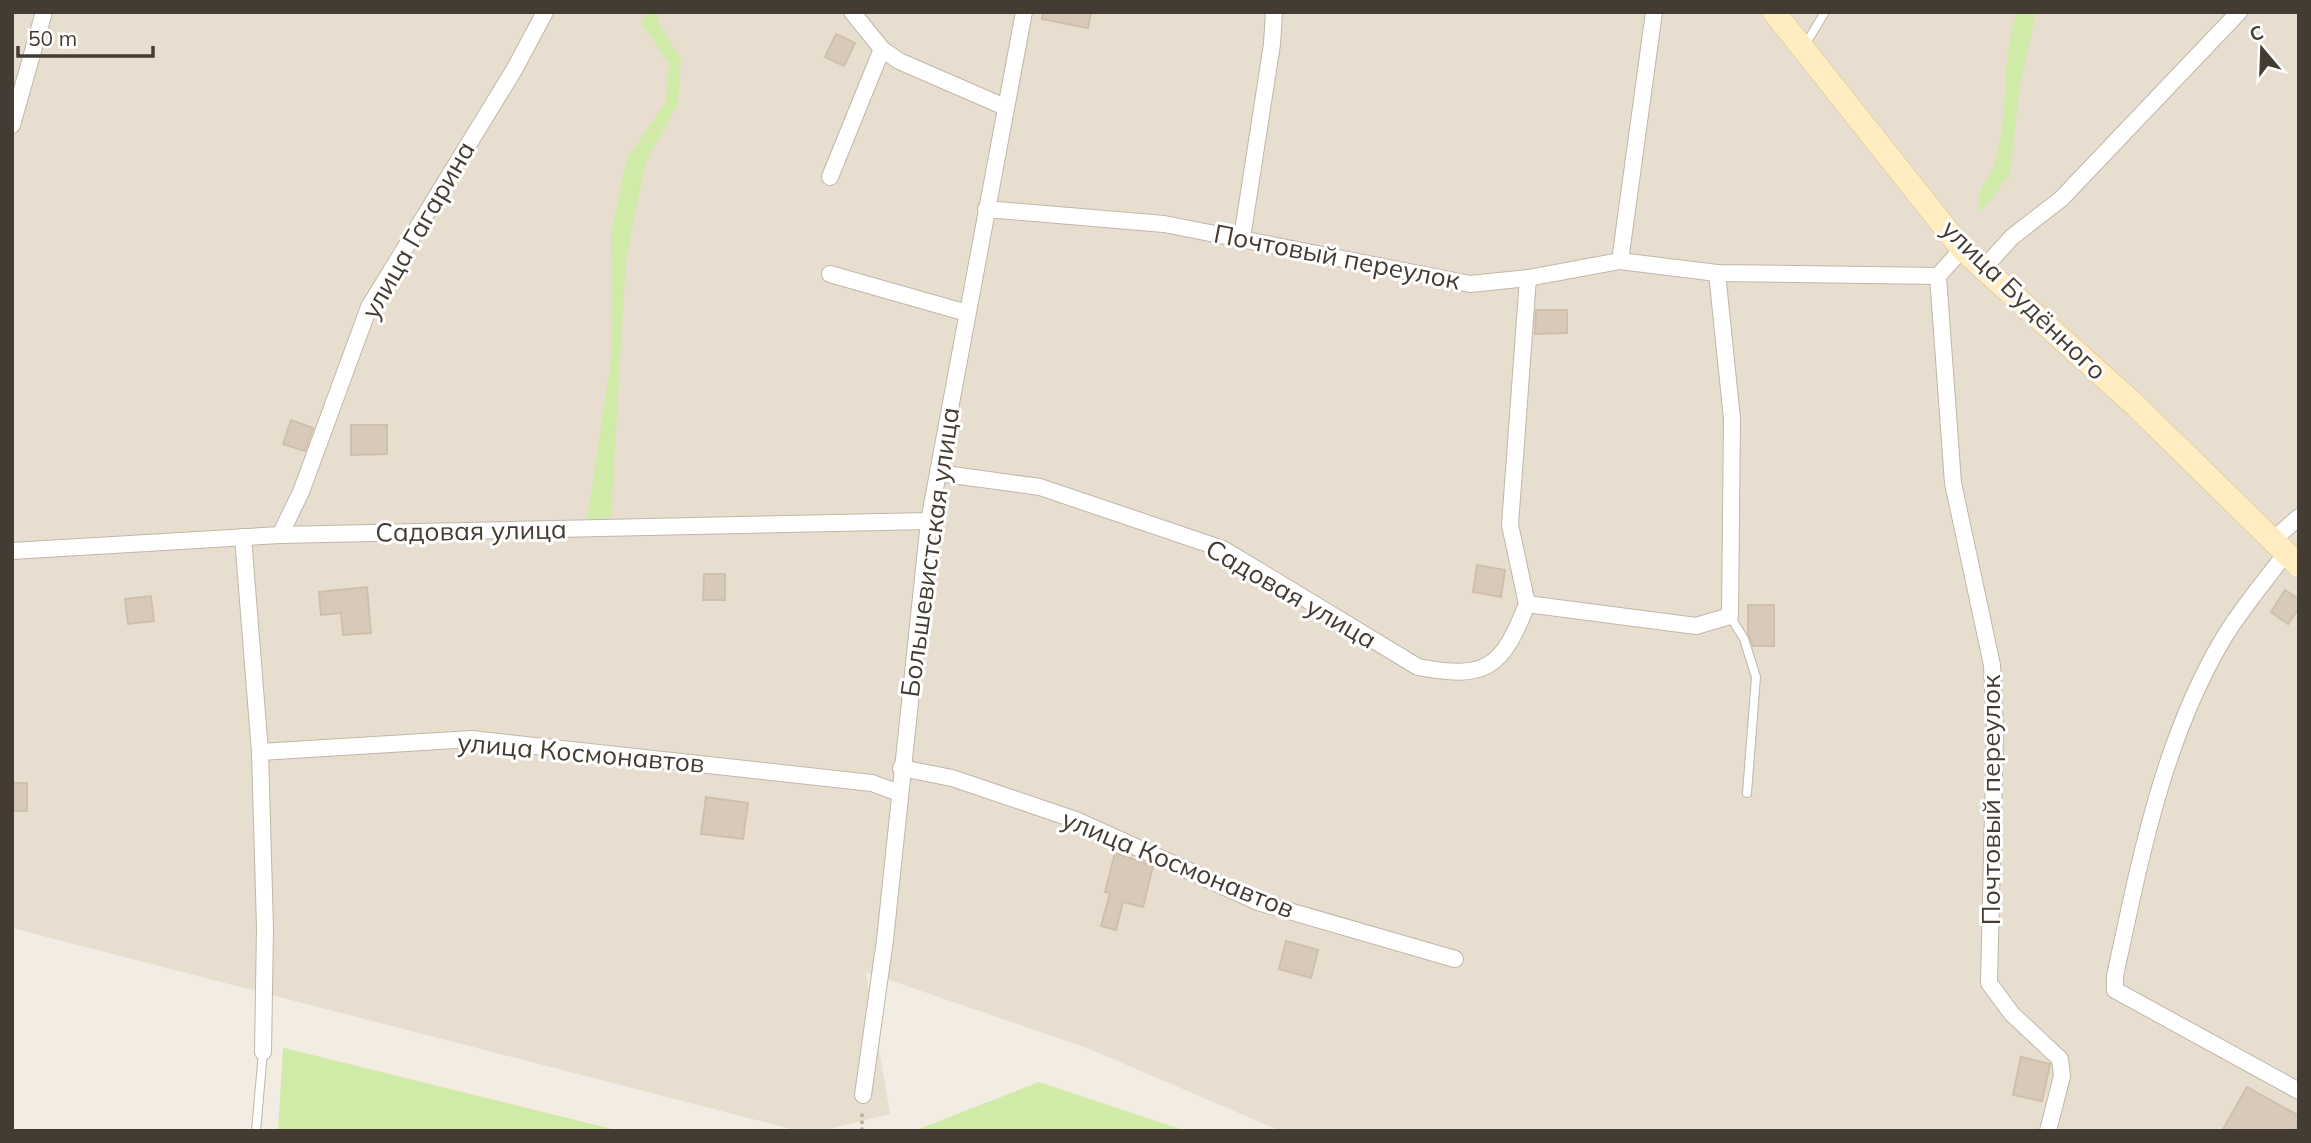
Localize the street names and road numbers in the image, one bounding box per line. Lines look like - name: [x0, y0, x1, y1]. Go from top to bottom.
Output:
- street label: улица Гагарина: [353, 135, 482, 324]
- street label: улица Будённого: [1935, 212, 2114, 387]
- street label: Почтовый переулок: [1211, 216, 1463, 297]
- street label: Большевистская улица: [893, 405, 966, 699]
- street label: Садовая улица: [375, 512, 567, 549]
- street label: Садовая улица: [1200, 531, 1382, 656]
- street label: Почтовый переулок: [1974, 675, 2007, 925]
- street label: улица Космонавтов: [456, 725, 706, 780]
- street label: улица Космонавтов: [1057, 802, 1299, 925]

